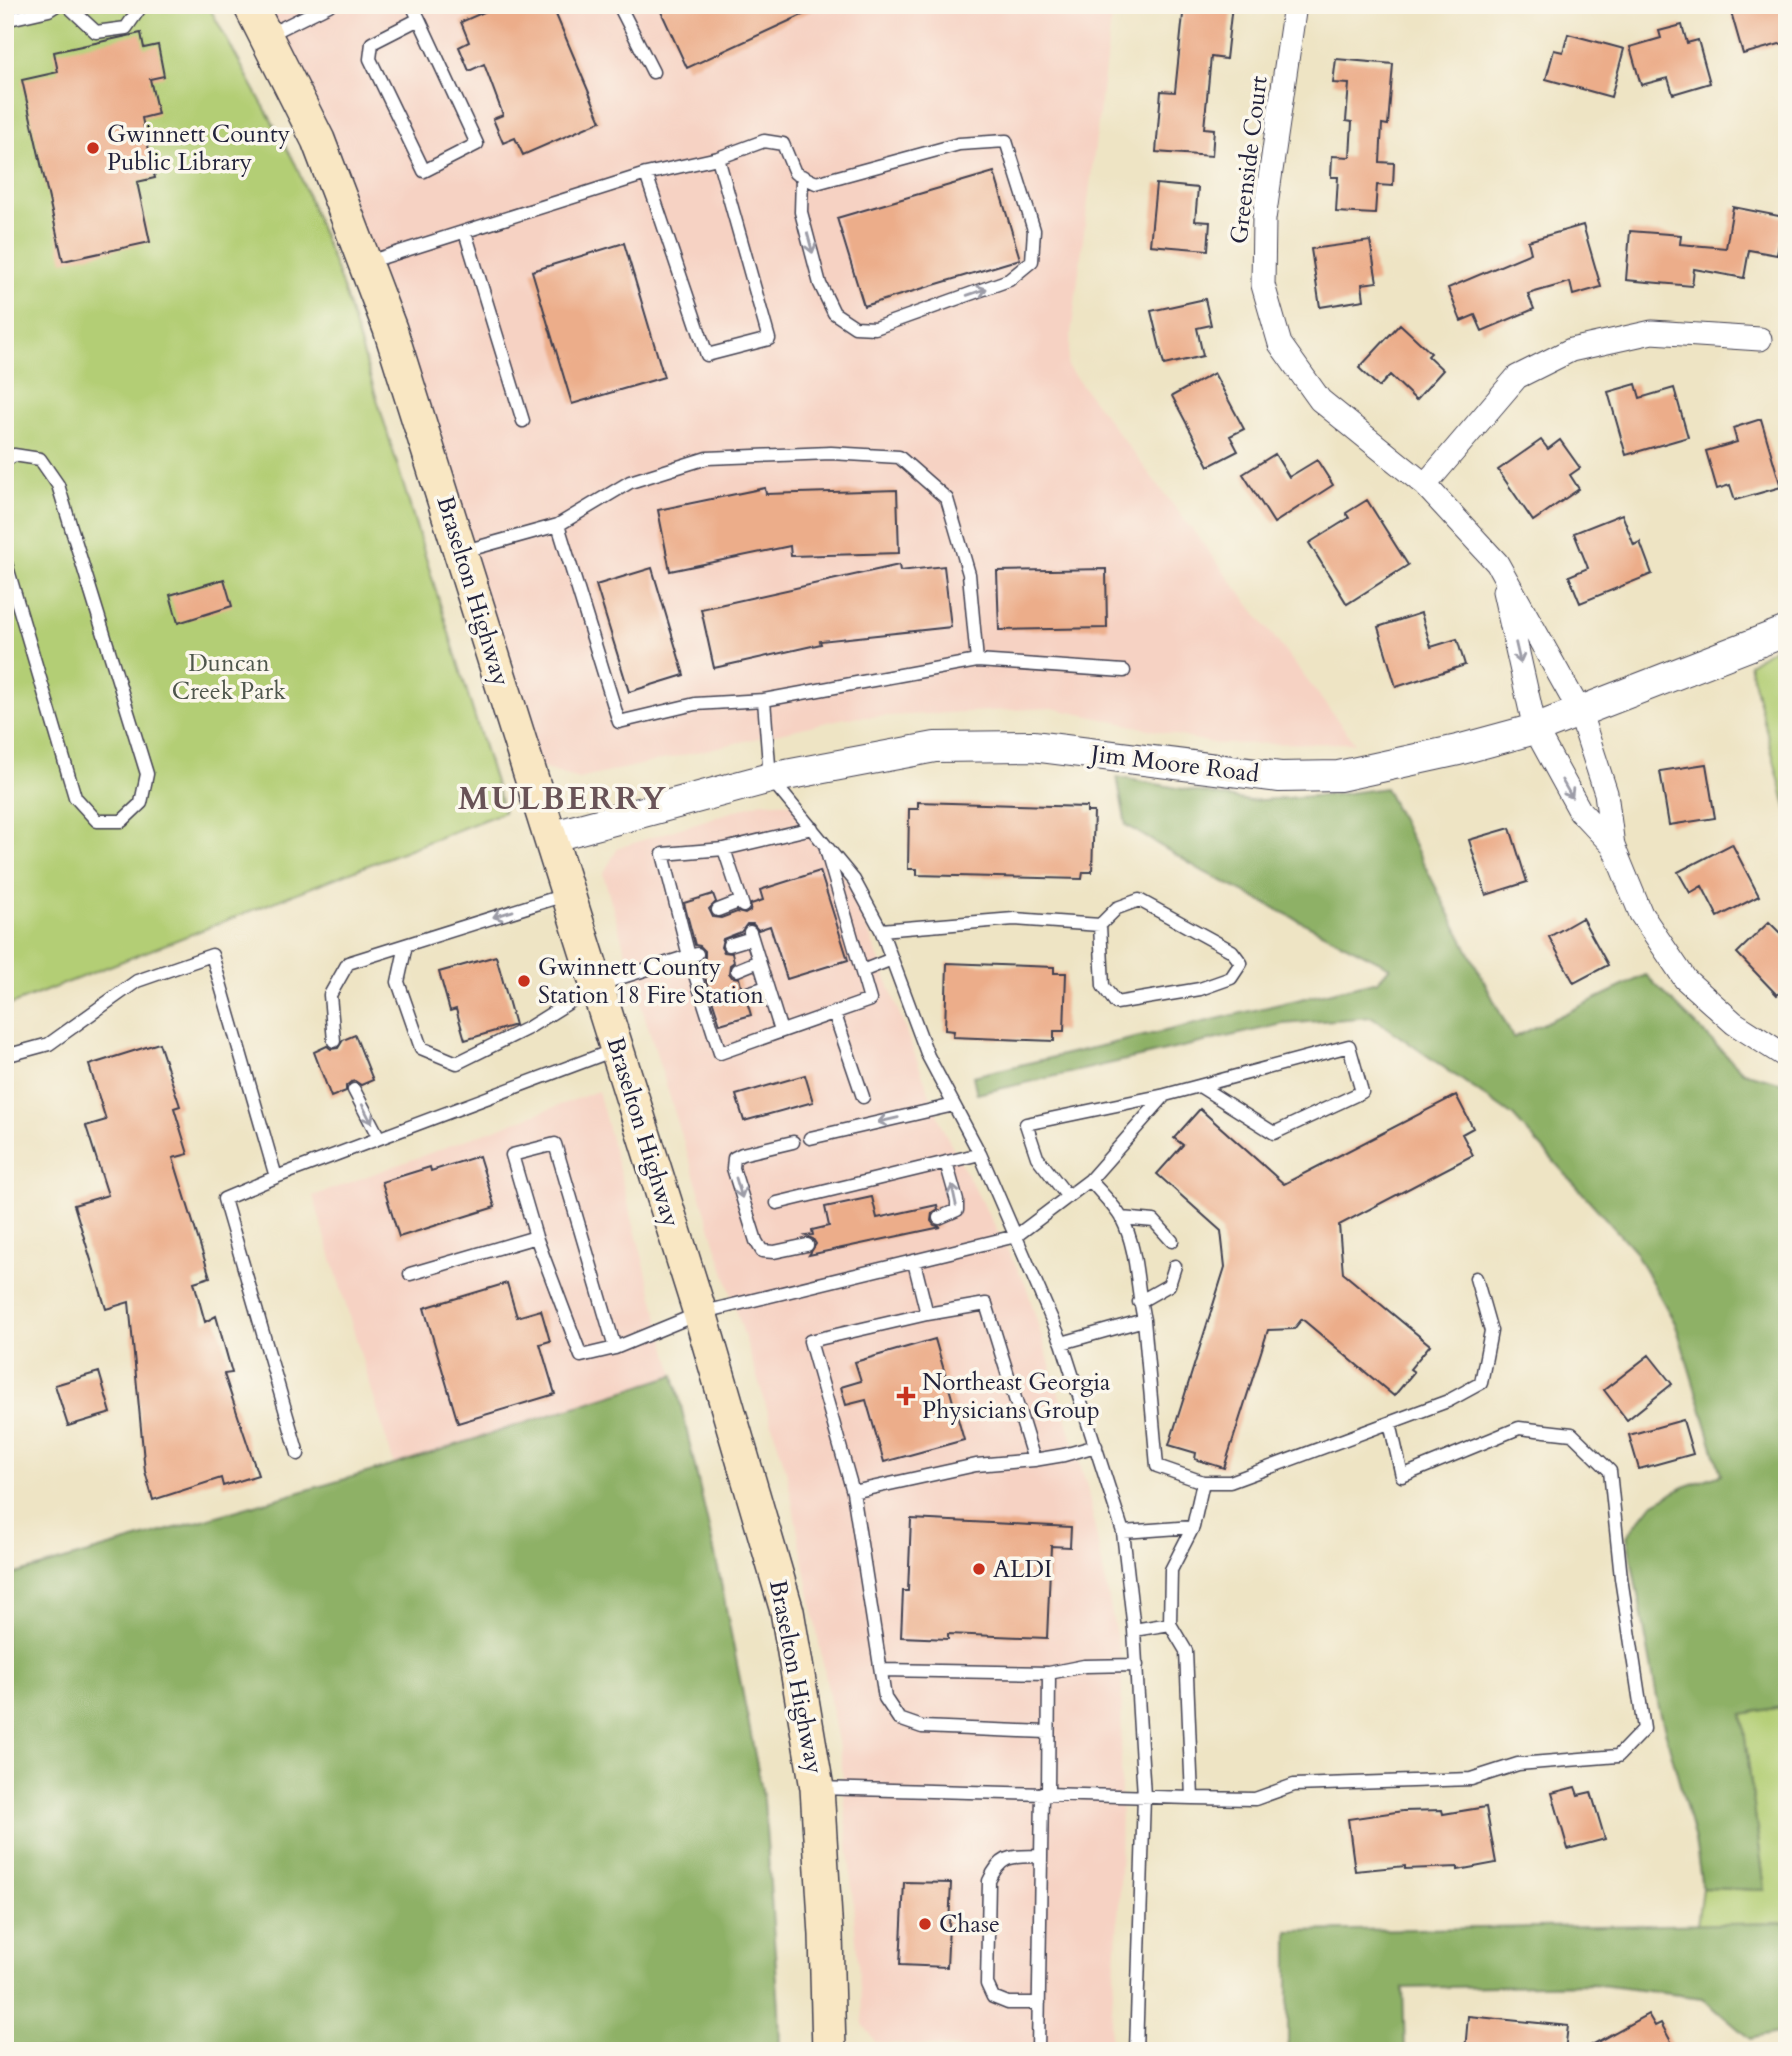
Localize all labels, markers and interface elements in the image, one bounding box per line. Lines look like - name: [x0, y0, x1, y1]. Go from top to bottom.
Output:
- street label: Greenside Court: [1222, 74, 1276, 246]
- place label: Gwinnett County Public Library: [107, 118, 290, 179]
- marker: Gwinnett County Public Library: [85, 140, 101, 156]
- one-way arrow: [804, 232, 817, 254]
- one-way arrow: [966, 285, 988, 297]
- street label: Braselton Highway: [428, 492, 518, 690]
- one-way arrow: [1512, 641, 1525, 664]
- park label: Duncan Creek Park: [172, 647, 286, 708]
- street label: Jim Moore Road: [1086, 737, 1261, 791]
- district label: MULBERRY: [458, 777, 668, 821]
- one-way arrow: [1560, 778, 1574, 798]
- one-way arrow: [492, 908, 514, 921]
- place label: Gwinnett County Station 18 Fire Station: [538, 951, 764, 1012]
- marker: Gwinnett County Station 18 Fire Station: [516, 973, 532, 989]
- street label: Braselton Highway: [598, 1033, 688, 1231]
- one-way arrow: [360, 1103, 374, 1124]
- one-way arrow: [877, 1114, 900, 1127]
- one-way arrow: [734, 1177, 747, 1199]
- one-way arrow: [947, 1184, 961, 1207]
- place label: Northeast Georgia Physicians Group: [922, 1366, 1111, 1427]
- marker: Northeast Georgia Physicians Group: [896, 1386, 916, 1406]
- place label: ALDI: [993, 1553, 1052, 1586]
- marker: ALDI: [971, 1561, 987, 1577]
- street label: Braselton Highway: [761, 1577, 831, 1777]
- place label: Chase: [939, 1908, 1000, 1941]
- marker: Chase: [917, 1916, 933, 1932]

